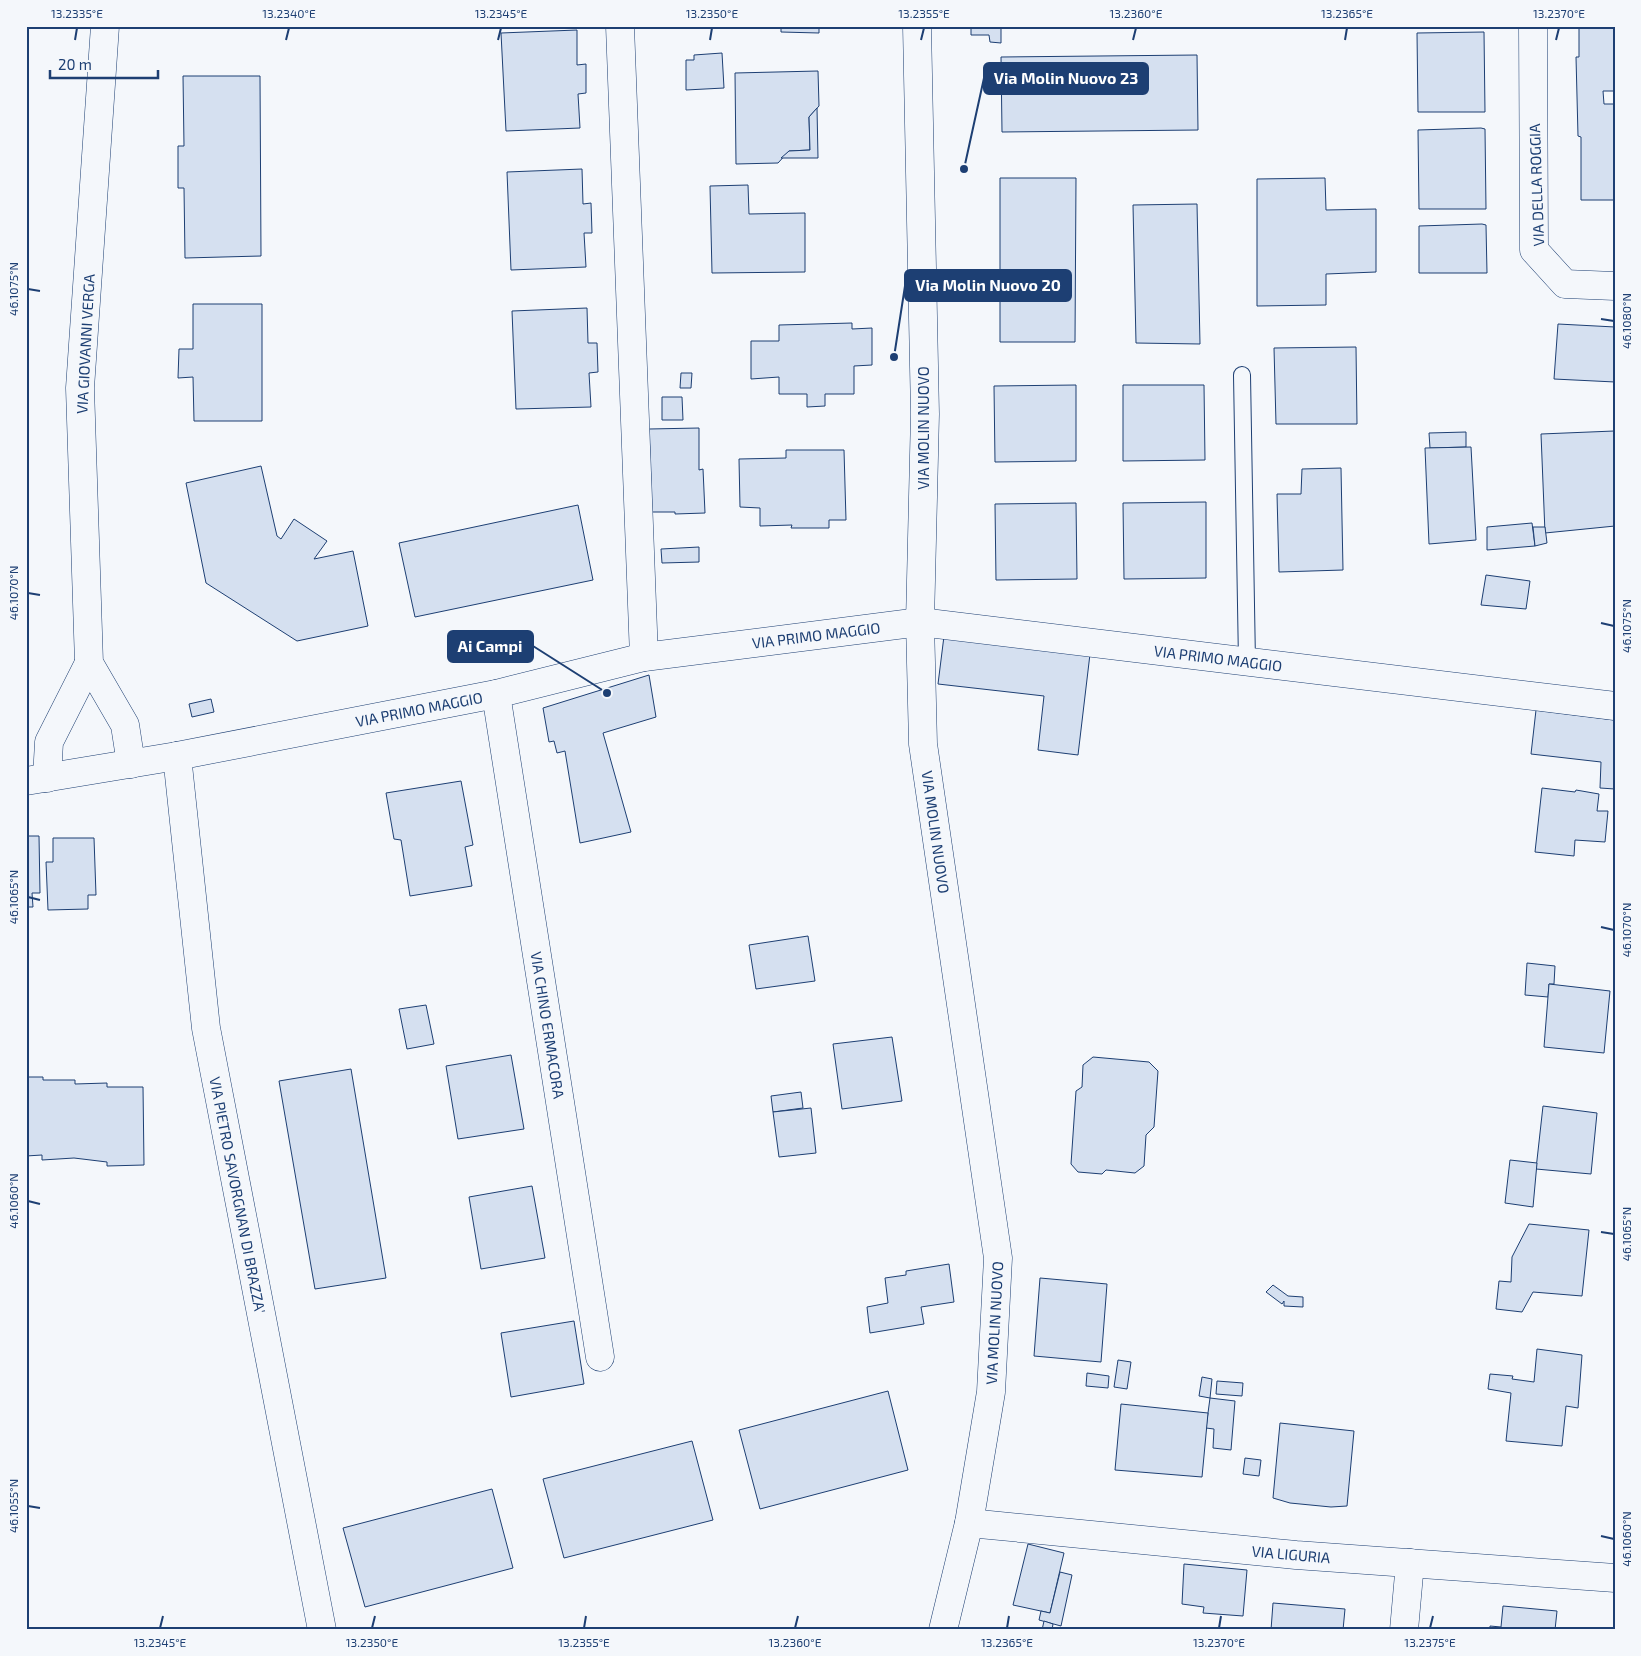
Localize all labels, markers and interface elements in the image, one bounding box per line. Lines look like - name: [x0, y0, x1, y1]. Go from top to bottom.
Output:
- text: 13.2335°E: [51, 6, 103, 20]
- text: 13.2340°E: [262, 6, 316, 20]
- text: 13.2345°E: [475, 6, 528, 20]
- text: 13.2350°E: [686, 6, 738, 20]
- text: 13.2355°E: [898, 6, 950, 20]
- text: 13.2360°E: [1110, 6, 1163, 20]
- text: 13.2365°E: [1321, 6, 1373, 20]
- text: 13.2370°E: [1533, 6, 1585, 20]
- scale bar: [50, 48, 158, 80]
- text: 20 m: [58, 55, 92, 73]
- callout: Via Molin Nuovo 23: [984, 63, 1148, 94]
- text: Via Molin Nuovo 23: [994, 68, 1138, 87]
- street label: VIA DELLA ROGGIA: [1525, 123, 1547, 247]
- text: 46.1075°N: [6, 262, 20, 316]
- callout: Via Molin Nuovo 20: [905, 270, 1071, 301]
- street label: VIA GIOVANNI VERGA: [72, 273, 98, 414]
- text: Via Molin Nuovo 20: [915, 275, 1061, 294]
- text: 46.1080°N: [1619, 293, 1633, 349]
- street label: VIA MOLIN NUOVO: [914, 366, 932, 490]
- text: 46.1070°N: [6, 566, 20, 620]
- text: 46.1075°N: [1619, 599, 1633, 653]
- street label: VIA PRIMO MAGGIO: [751, 618, 881, 652]
- callout: Ai Campi: [448, 631, 533, 662]
- text: Ai Campi: [458, 636, 522, 655]
- street label: VIA PRIMO MAGGIO: [1153, 641, 1283, 675]
- street label: VIA PRIMO MAGGIO: [354, 688, 484, 730]
- street label: VIA MOLIN NUOVO: [918, 770, 954, 894]
- text: 46.1065°N: [6, 870, 20, 924]
- text: 46.1070°N: [1619, 903, 1633, 957]
- street label: VIA CHINO ERMACORA: [527, 950, 569, 1101]
- street label: VIA PIETRO SAVORGNAN DI BRAZZA': [206, 1075, 270, 1315]
- text: 46.1060°N: [6, 1173, 20, 1229]
- text: 46.1065°N: [1619, 1207, 1633, 1261]
- street label: VIA MOLIN NUOVO: [982, 1261, 1006, 1385]
- text: 46.1055°N: [6, 1479, 20, 1533]
- text: 46.1060°N: [1619, 1511, 1633, 1567]
- street label: VIA LIGURIA: [1251, 1542, 1332, 1566]
- text: 13.2345°E: [134, 1635, 187, 1649]
- text: 13.2350°E: [346, 1635, 398, 1649]
- text: 13.2355°E: [558, 1635, 610, 1649]
- text: 13.2360°E: [769, 1635, 822, 1649]
- text: 13.2365°E: [981, 1635, 1033, 1649]
- text: 13.2370°E: [1193, 1635, 1245, 1649]
- text: 13.2375°E: [1404, 1635, 1456, 1649]

